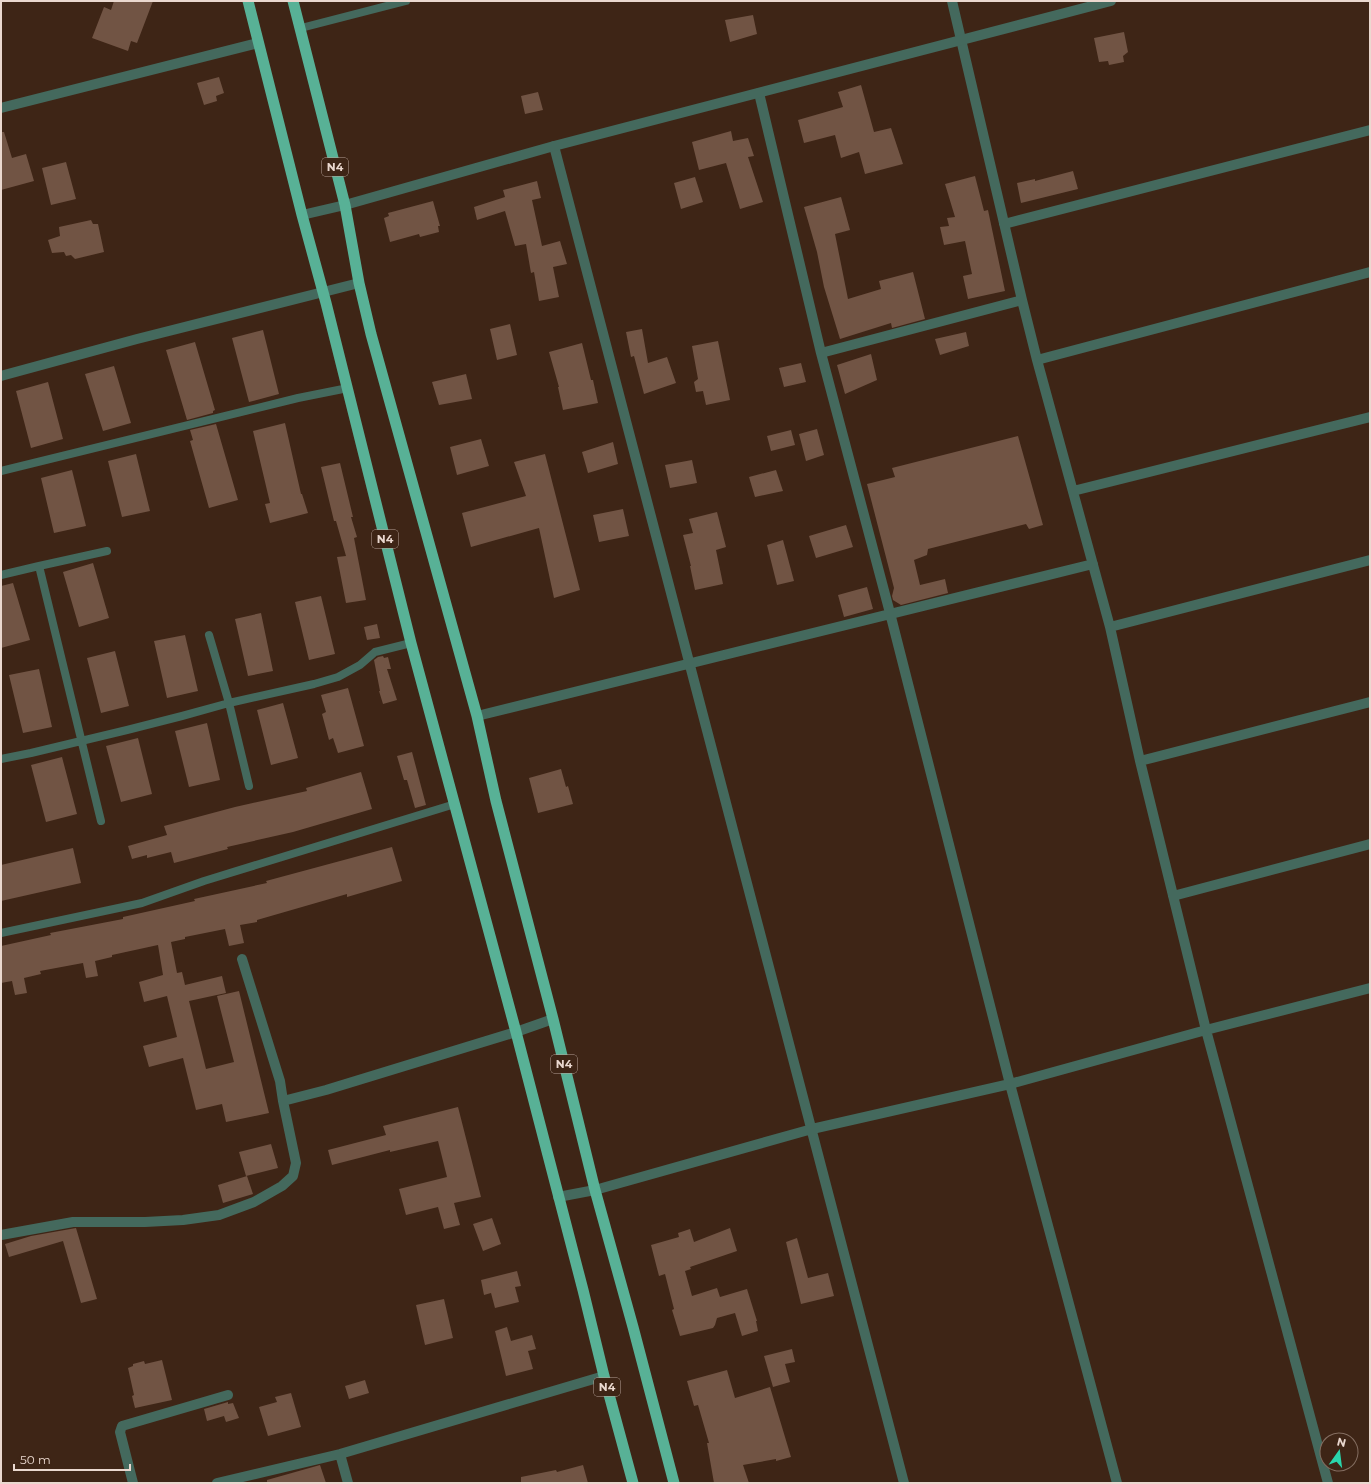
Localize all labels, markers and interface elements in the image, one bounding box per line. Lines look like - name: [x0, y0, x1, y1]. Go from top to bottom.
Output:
- road number: N4: [322, 158, 348, 176]
- road number: N4: [372, 530, 398, 548]
- road number: N4: [551, 1055, 577, 1073]
- road number: N4: [594, 1378, 620, 1396]
- north arrow: [1319, 1432, 1359, 1472]
- text: N: [1335, 1434, 1347, 1450]
- scale bar: [14, 1446, 130, 1472]
- text: 50 m: [20, 1452, 51, 1467]

